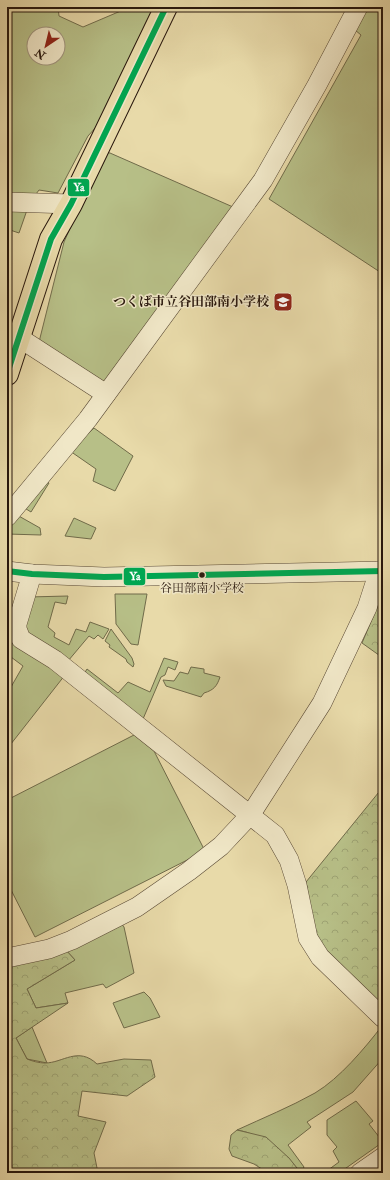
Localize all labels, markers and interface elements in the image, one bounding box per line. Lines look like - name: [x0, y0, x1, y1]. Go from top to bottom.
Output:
- north arrow: [26, 26, 66, 66]
- text: N: [32, 45, 49, 63]
- line badge: Ya: [67, 178, 90, 197]
- text: Ya: [72, 181, 85, 194]
- school or university icon: つくば市立谷田部南小学校: [272, 291, 294, 313]
- place label: つくば市立谷田部南小学校: [113, 294, 270, 310]
- line badge: Ya: [123, 567, 146, 586]
- text: Ya: [128, 570, 141, 583]
- marker: 谷田部南小学校: [197, 570, 207, 580]
- place label: 谷田部南小学校: [160, 581, 244, 596]

